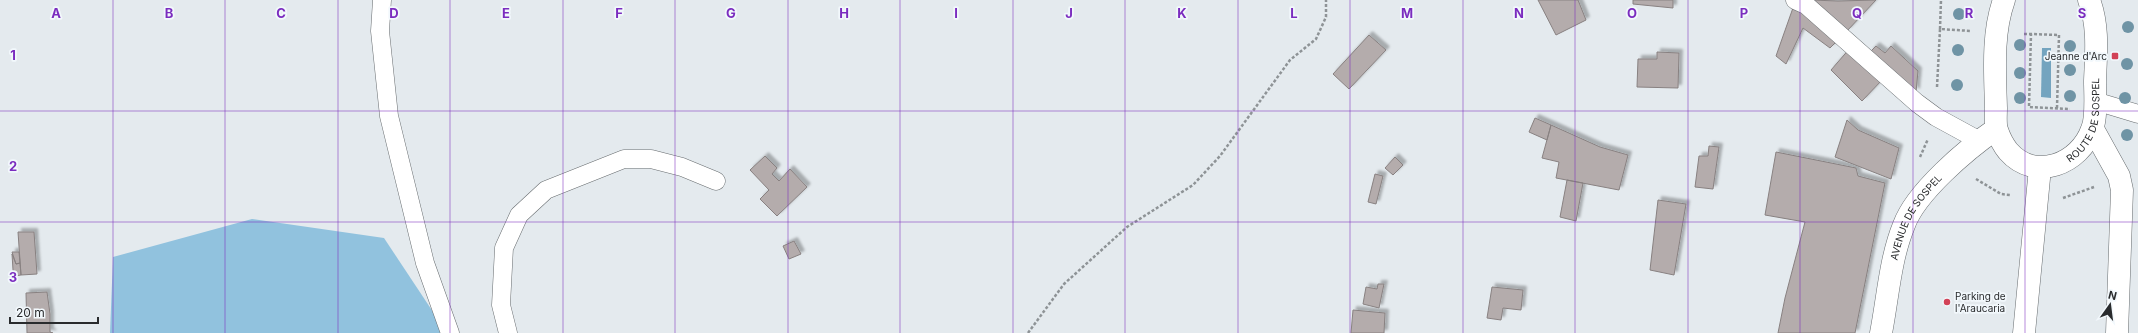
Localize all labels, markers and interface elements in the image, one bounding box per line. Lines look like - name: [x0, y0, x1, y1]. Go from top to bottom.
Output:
- text: A: [51, 5, 61, 21]
- text: B: [165, 5, 174, 21]
- text: C: [276, 5, 286, 21]
- text: D: [389, 5, 399, 21]
- text: E: [502, 5, 510, 21]
- text: F: [615, 5, 623, 21]
- text: G: [726, 5, 736, 21]
- text: H: [839, 5, 849, 21]
- text: I: [954, 5, 958, 21]
- text: J: [1065, 5, 1073, 21]
- text: K: [1177, 5, 1187, 21]
- text: L: [1290, 5, 1298, 21]
- text: M: [1401, 5, 1413, 21]
- text: N: [1514, 5, 1524, 21]
- text: O: [1627, 5, 1637, 21]
- text: P: [1740, 5, 1748, 21]
- text: Q: [1852, 5, 1862, 21]
- text: R: [1965, 5, 1974, 21]
- text: S: [2078, 5, 2086, 21]
- text: 1: [10, 47, 16, 63]
- place label: Jeanne d'Arc: [2045, 50, 2107, 62]
- marker: Jeanne d'Arc: [2110, 51, 2120, 61]
- street label: ROUTE DE SOSPEL: [2064, 77, 2101, 165]
- text: 2: [9, 158, 17, 174]
- street label: AVENUE DE SOSPEL: [1888, 172, 1944, 261]
- text: 3: [9, 269, 17, 285]
- north arrow: [2090, 285, 2130, 325]
- text: N: [2107, 287, 2118, 303]
- place label: Parking de l'Araucaria: [1955, 290, 2006, 314]
- marker: Parking de l'Araucaria: [1942, 297, 1952, 307]
- scale bar: [10, 299, 98, 325]
- text: 20 m: [16, 305, 45, 320]

